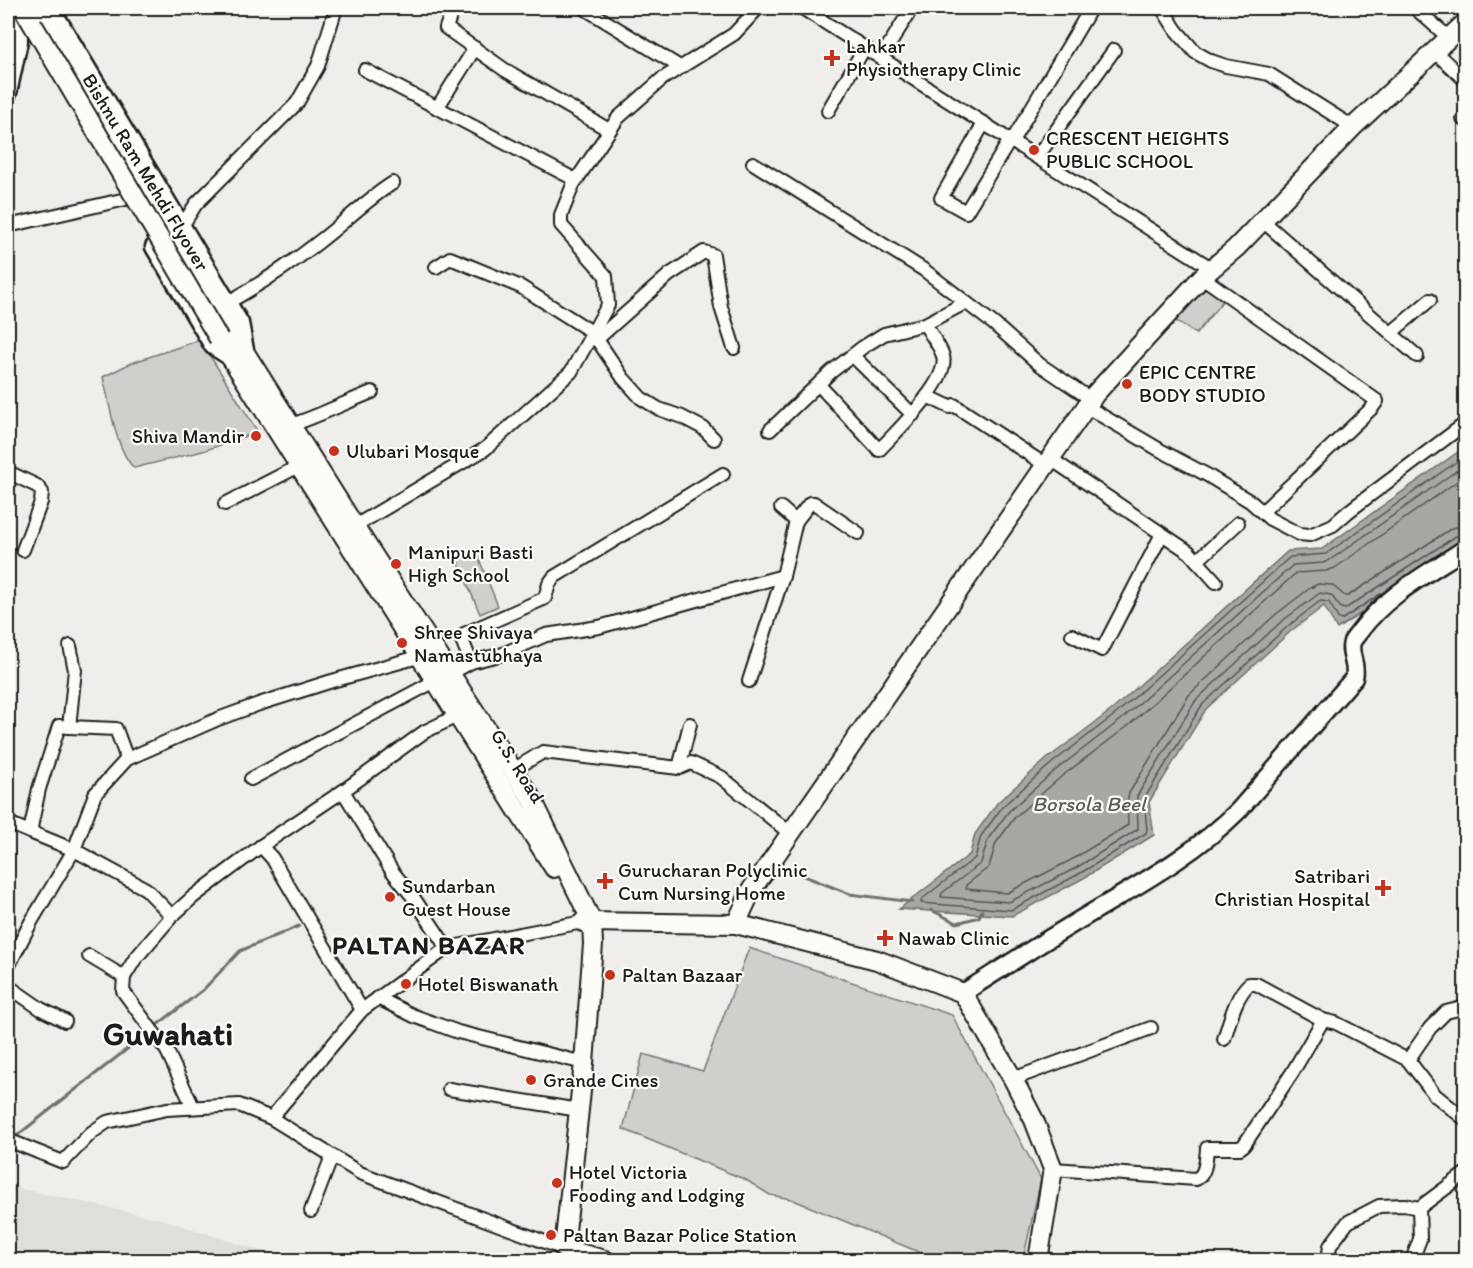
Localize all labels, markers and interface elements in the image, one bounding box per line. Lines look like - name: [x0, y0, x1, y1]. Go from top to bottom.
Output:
- place label: Lahkar Physiotherapy Clinic: [846, 34, 1021, 81]
- marker: Lahkar Physiotherapy Clinic: [823, 49, 841, 67]
- street label: Bishnu Ram Mehdi Flyover: [77, 69, 215, 275]
- place label: CRESCENT HEIGHTS PUBLIC SCHOOL: [1046, 126, 1229, 173]
- marker: CRESCENT HEIGHTS PUBLIC SCHOOL: [1027, 143, 1041, 157]
- place label: EPIC CENTRE BODY STUDIO: [1139, 360, 1266, 407]
- marker: EPIC CENTRE BODY STUDIO: [1120, 377, 1134, 391]
- place label: Shiva Mandir: [132, 424, 244, 448]
- marker: Shiva Mandir: [249, 429, 263, 443]
- place label: Ulubari Mosque: [346, 439, 479, 463]
- marker: Ulubari Mosque: [327, 444, 341, 458]
- place label: Manipuri Basti High School: [408, 540, 533, 587]
- marker: Manipuri Basti High School: [389, 557, 403, 571]
- place label: Shree Shivaya Namastubhaya: [414, 620, 543, 667]
- marker: Shree Shivaya Namastubhaya: [395, 636, 409, 650]
- street label: G.S. Road: [486, 725, 550, 807]
- water label: Borsola Beel: [1032, 791, 1148, 816]
- place label: Gurucharan Polyclinic Cum Nursing Home: [618, 858, 807, 905]
- place label: Satribari Christian Hospital: [1214, 864, 1370, 911]
- marker: Gurucharan Polyclinic Cum Nursing Home: [596, 872, 614, 890]
- place label: Sundarban Guest House: [402, 874, 511, 921]
- marker: Satribari Christian Hospital: [1374, 879, 1392, 897]
- marker: Sundarban Guest House: [383, 890, 397, 904]
- place label: Nawab Clinic: [898, 926, 1009, 950]
- district label: PALTAN BAZAR: [332, 929, 526, 961]
- marker: Nawab Clinic: [876, 929, 894, 947]
- place label: Paltan Bazaar: [622, 963, 743, 987]
- marker: Paltan Bazaar: [603, 968, 617, 982]
- place label: Hotel Biswanath: [418, 972, 559, 996]
- marker: Hotel Biswanath: [399, 977, 413, 991]
- district label: Guwahati: [103, 1015, 233, 1053]
- place label: Grande Cines: [543, 1068, 658, 1092]
- marker: Grande Cines: [524, 1073, 538, 1087]
- place label: Hotel Victoria Fooding and Lodging: [569, 1160, 746, 1207]
- marker: Hotel Victoria Fooding and Lodging: [550, 1176, 564, 1190]
- place label: Paltan Bazar Police Station: [563, 1223, 797, 1247]
- marker: Paltan Bazar Police Station: [544, 1228, 558, 1242]

